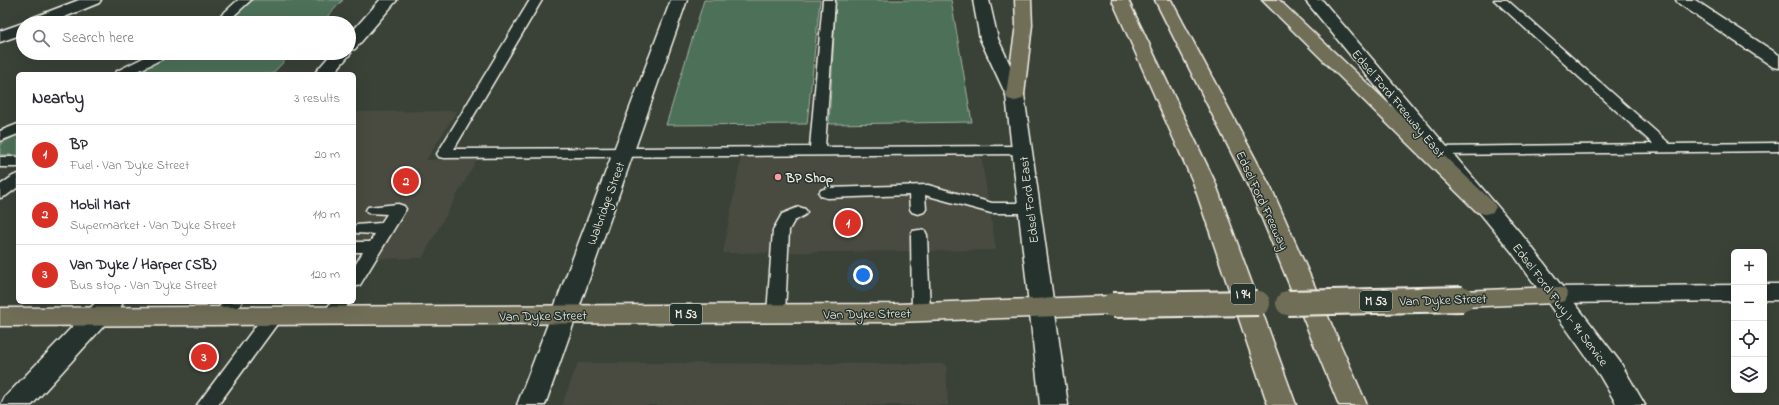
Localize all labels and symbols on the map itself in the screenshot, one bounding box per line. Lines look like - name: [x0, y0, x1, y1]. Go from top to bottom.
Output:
- street label: Edsel Ford Freeway East: [1346, 46, 1449, 164]
- street label: Edsel Ford Freeway: [1229, 148, 1293, 254]
- street label: Edsel Ford East: [1015, 155, 1044, 244]
- street label: Walbridge Street: [583, 159, 631, 248]
- pin: 2: [393, 166, 419, 196]
- place label: BP Shop: [785, 169, 833, 188]
- marker: BP Shop: [773, 172, 783, 182]
- pin: 1: [835, 208, 861, 238]
- street label: Edsel Ford Fwy I- 94 Service: [1506, 239, 1613, 371]
- your location: [853, 265, 873, 285]
- road number: I 94: [1231, 284, 1255, 304]
- street label: Van Dyke Street: [1398, 289, 1488, 313]
- road number: M 53: [1360, 291, 1392, 311]
- road number: M 53: [670, 304, 702, 324]
- street label: Van Dyke Street: [822, 304, 911, 326]
- street label: Van Dyke Street: [498, 306, 587, 328]
- pin: 3: [191, 342, 217, 372]

